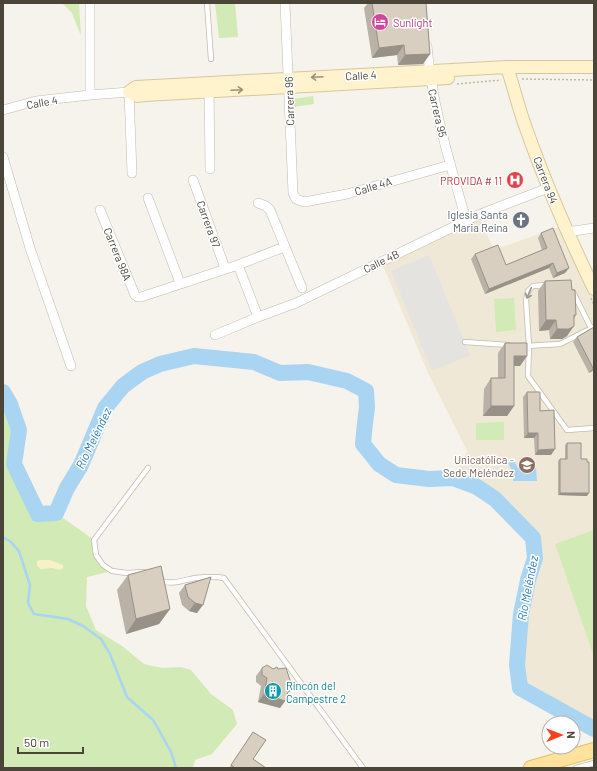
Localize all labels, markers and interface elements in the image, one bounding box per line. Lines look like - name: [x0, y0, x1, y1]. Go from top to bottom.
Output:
- hotel icon: Sunlight: [370, 12, 390, 32]
- place label: Sunlight: [393, 16, 432, 29]
- street label: Calle 4: [345, 68, 377, 82]
- one-way arrow: [311, 73, 324, 80]
- street label: Carrera 96: [282, 76, 296, 126]
- one-way arrow: [230, 87, 243, 94]
- street label: Carrera 95: [426, 88, 450, 139]
- street label: Calle 4: [25, 93, 59, 111]
- street label: Carrera 94: [531, 154, 561, 206]
- hospital icon: PROVIDA # 11: [505, 170, 525, 190]
- street label: Calle 4A: [353, 174, 393, 198]
- place label: PROVIDA # 11: [440, 174, 502, 187]
- street label: Carrera 97: [195, 199, 223, 249]
- place label: Iglesia Santa Maria Reina: [447, 208, 508, 234]
- church icon: Iglesia Santa Maria Reina: [511, 210, 531, 230]
- street label: Carrera 98A: [101, 226, 135, 283]
- street label: Calle 4B: [361, 247, 401, 275]
- one-way arrow: [524, 287, 532, 299]
- water label: Río Meléndez: [72, 405, 114, 471]
- place label: Unicatólica - Sede Meléndez: [443, 453, 514, 479]
- school or university icon: Unicatólica - Sede Meléndez: [517, 455, 537, 475]
- water label: Río Meléndez: [514, 554, 540, 622]
- place label: Rincón del Campestre 2: [286, 679, 346, 705]
- building icon: Rincón del Campestre 2: [263, 681, 283, 701]
- north arrow: [541, 715, 581, 755]
- scale bar: [18, 729, 83, 755]
- text: N: [565, 731, 578, 739]
- text: 50 m: [24, 735, 49, 749]

